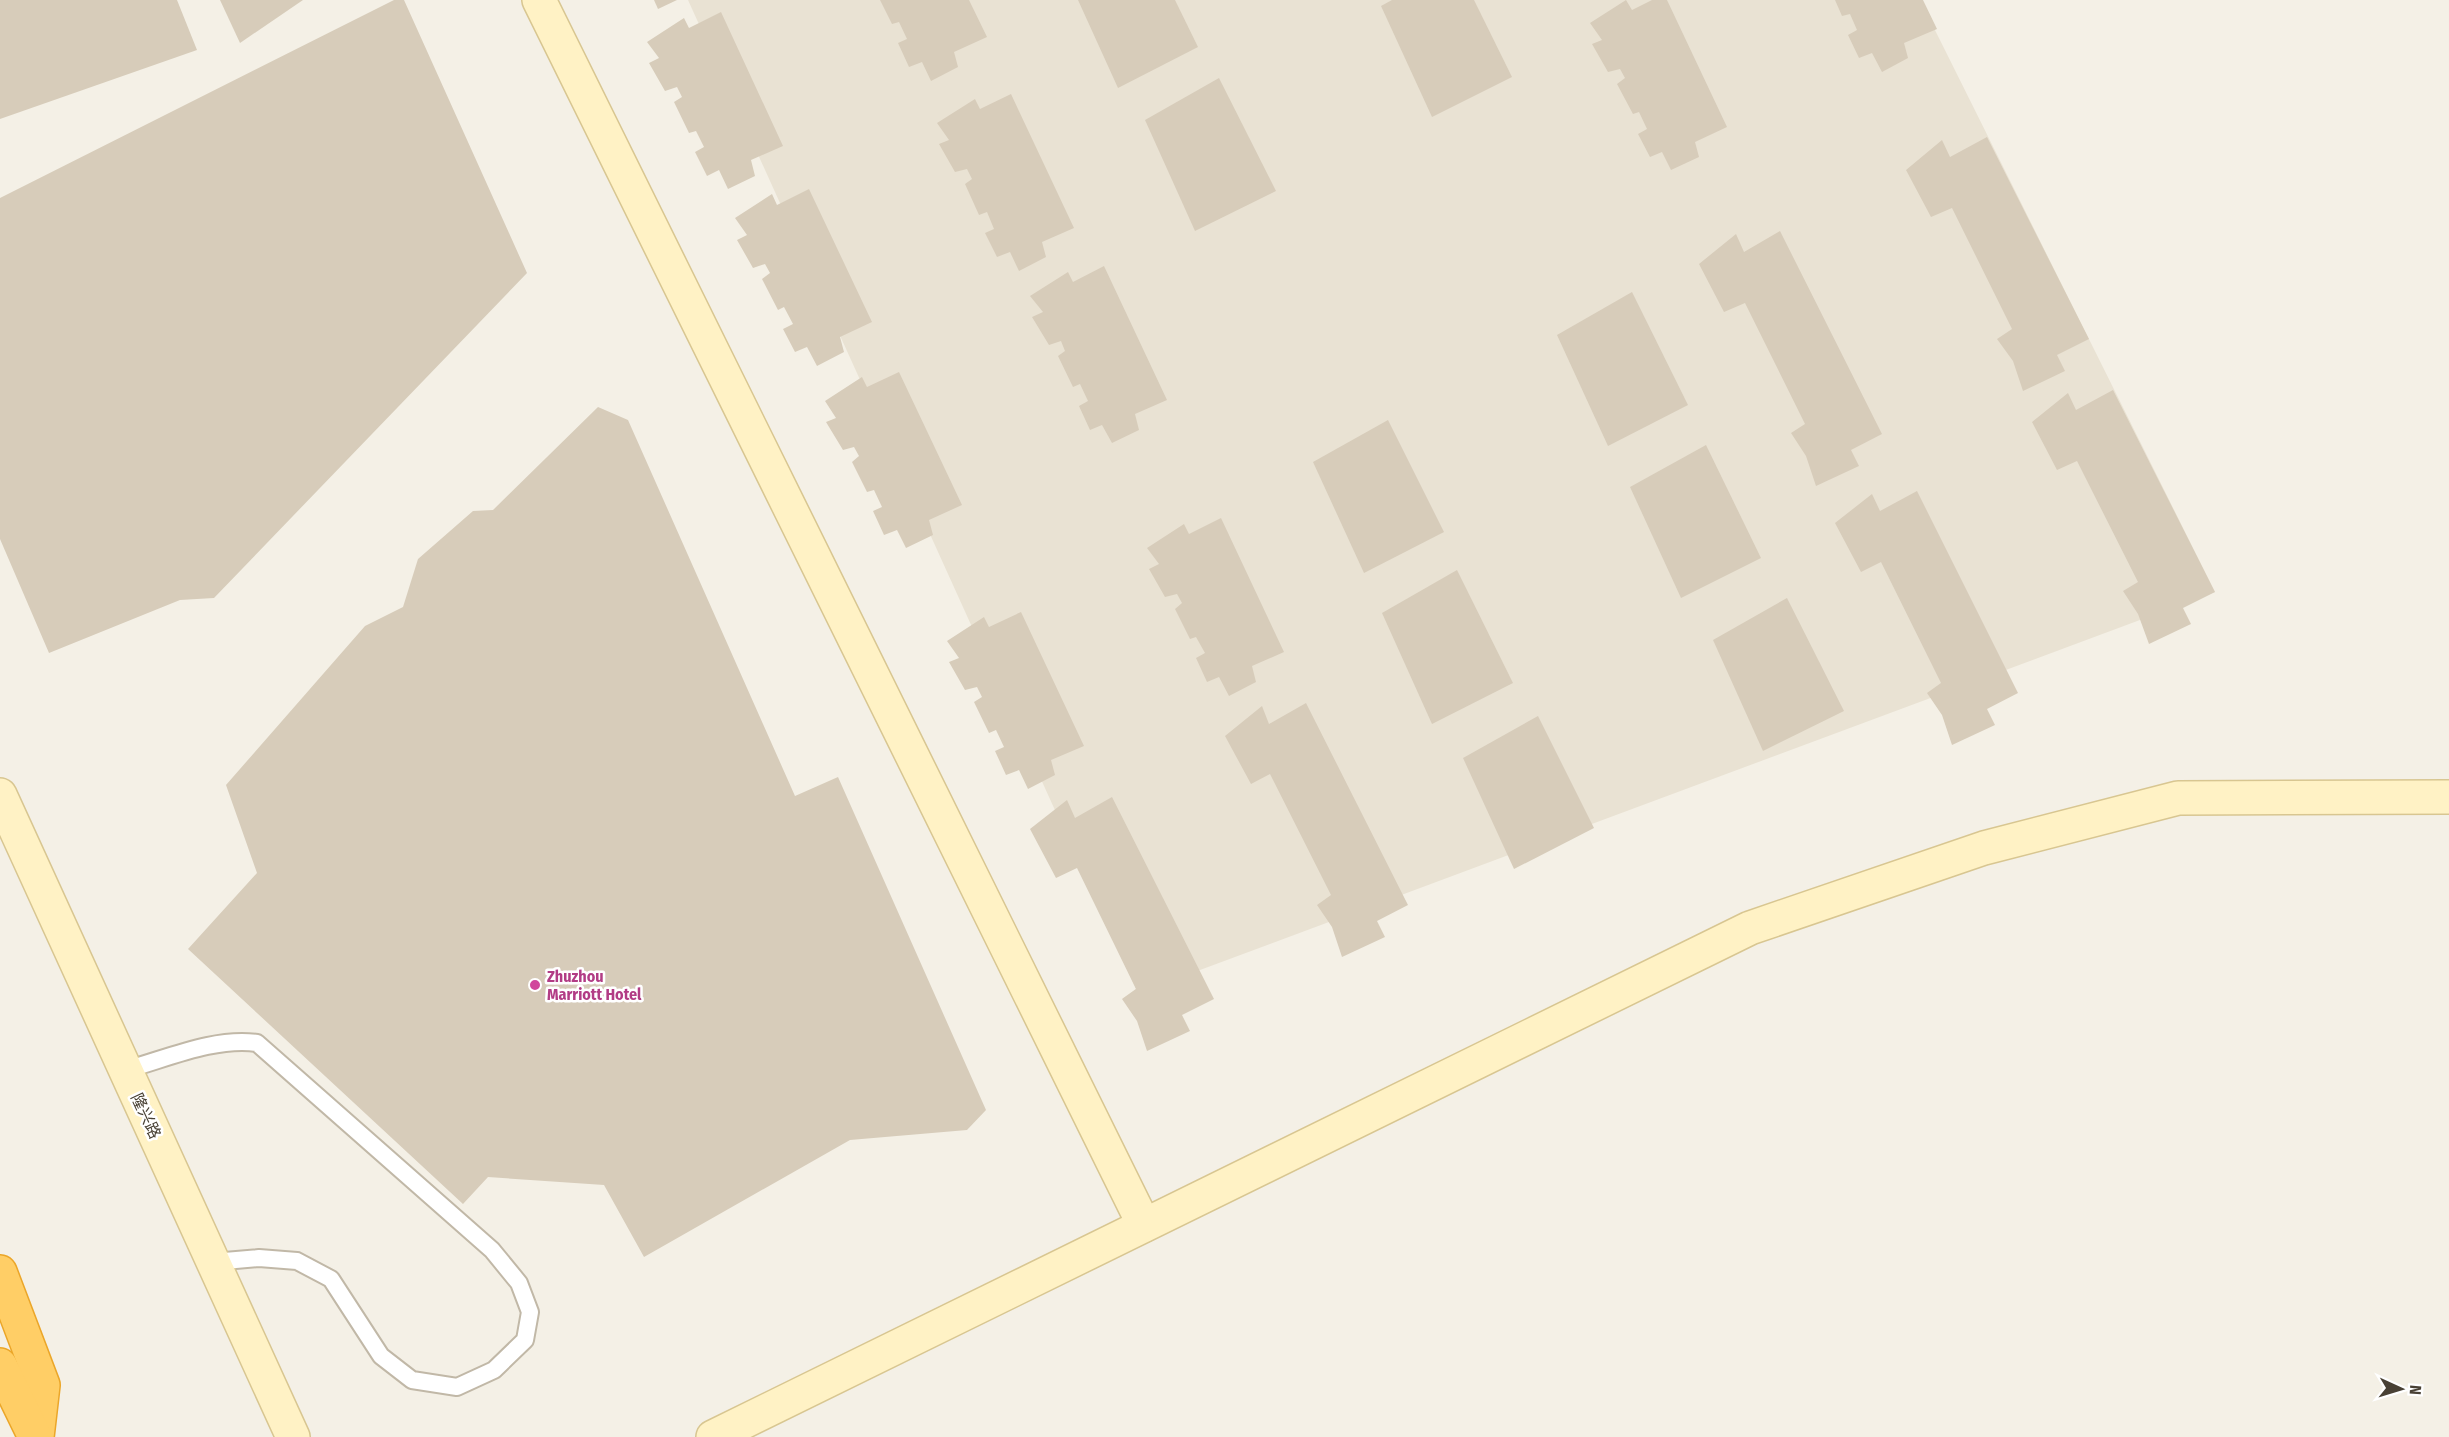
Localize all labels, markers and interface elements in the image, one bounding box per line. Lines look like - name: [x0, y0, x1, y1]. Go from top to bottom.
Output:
- place label: Zhuzhou Marriott Hotel: [547, 967, 642, 1004]
- marker: Zhuzhou Marriott Hotel: [528, 978, 542, 992]
- street label: 隆兴路: [127, 1090, 165, 1142]
- north arrow: [2371, 1359, 2431, 1419]
- text: N: [2406, 1385, 2425, 1395]

